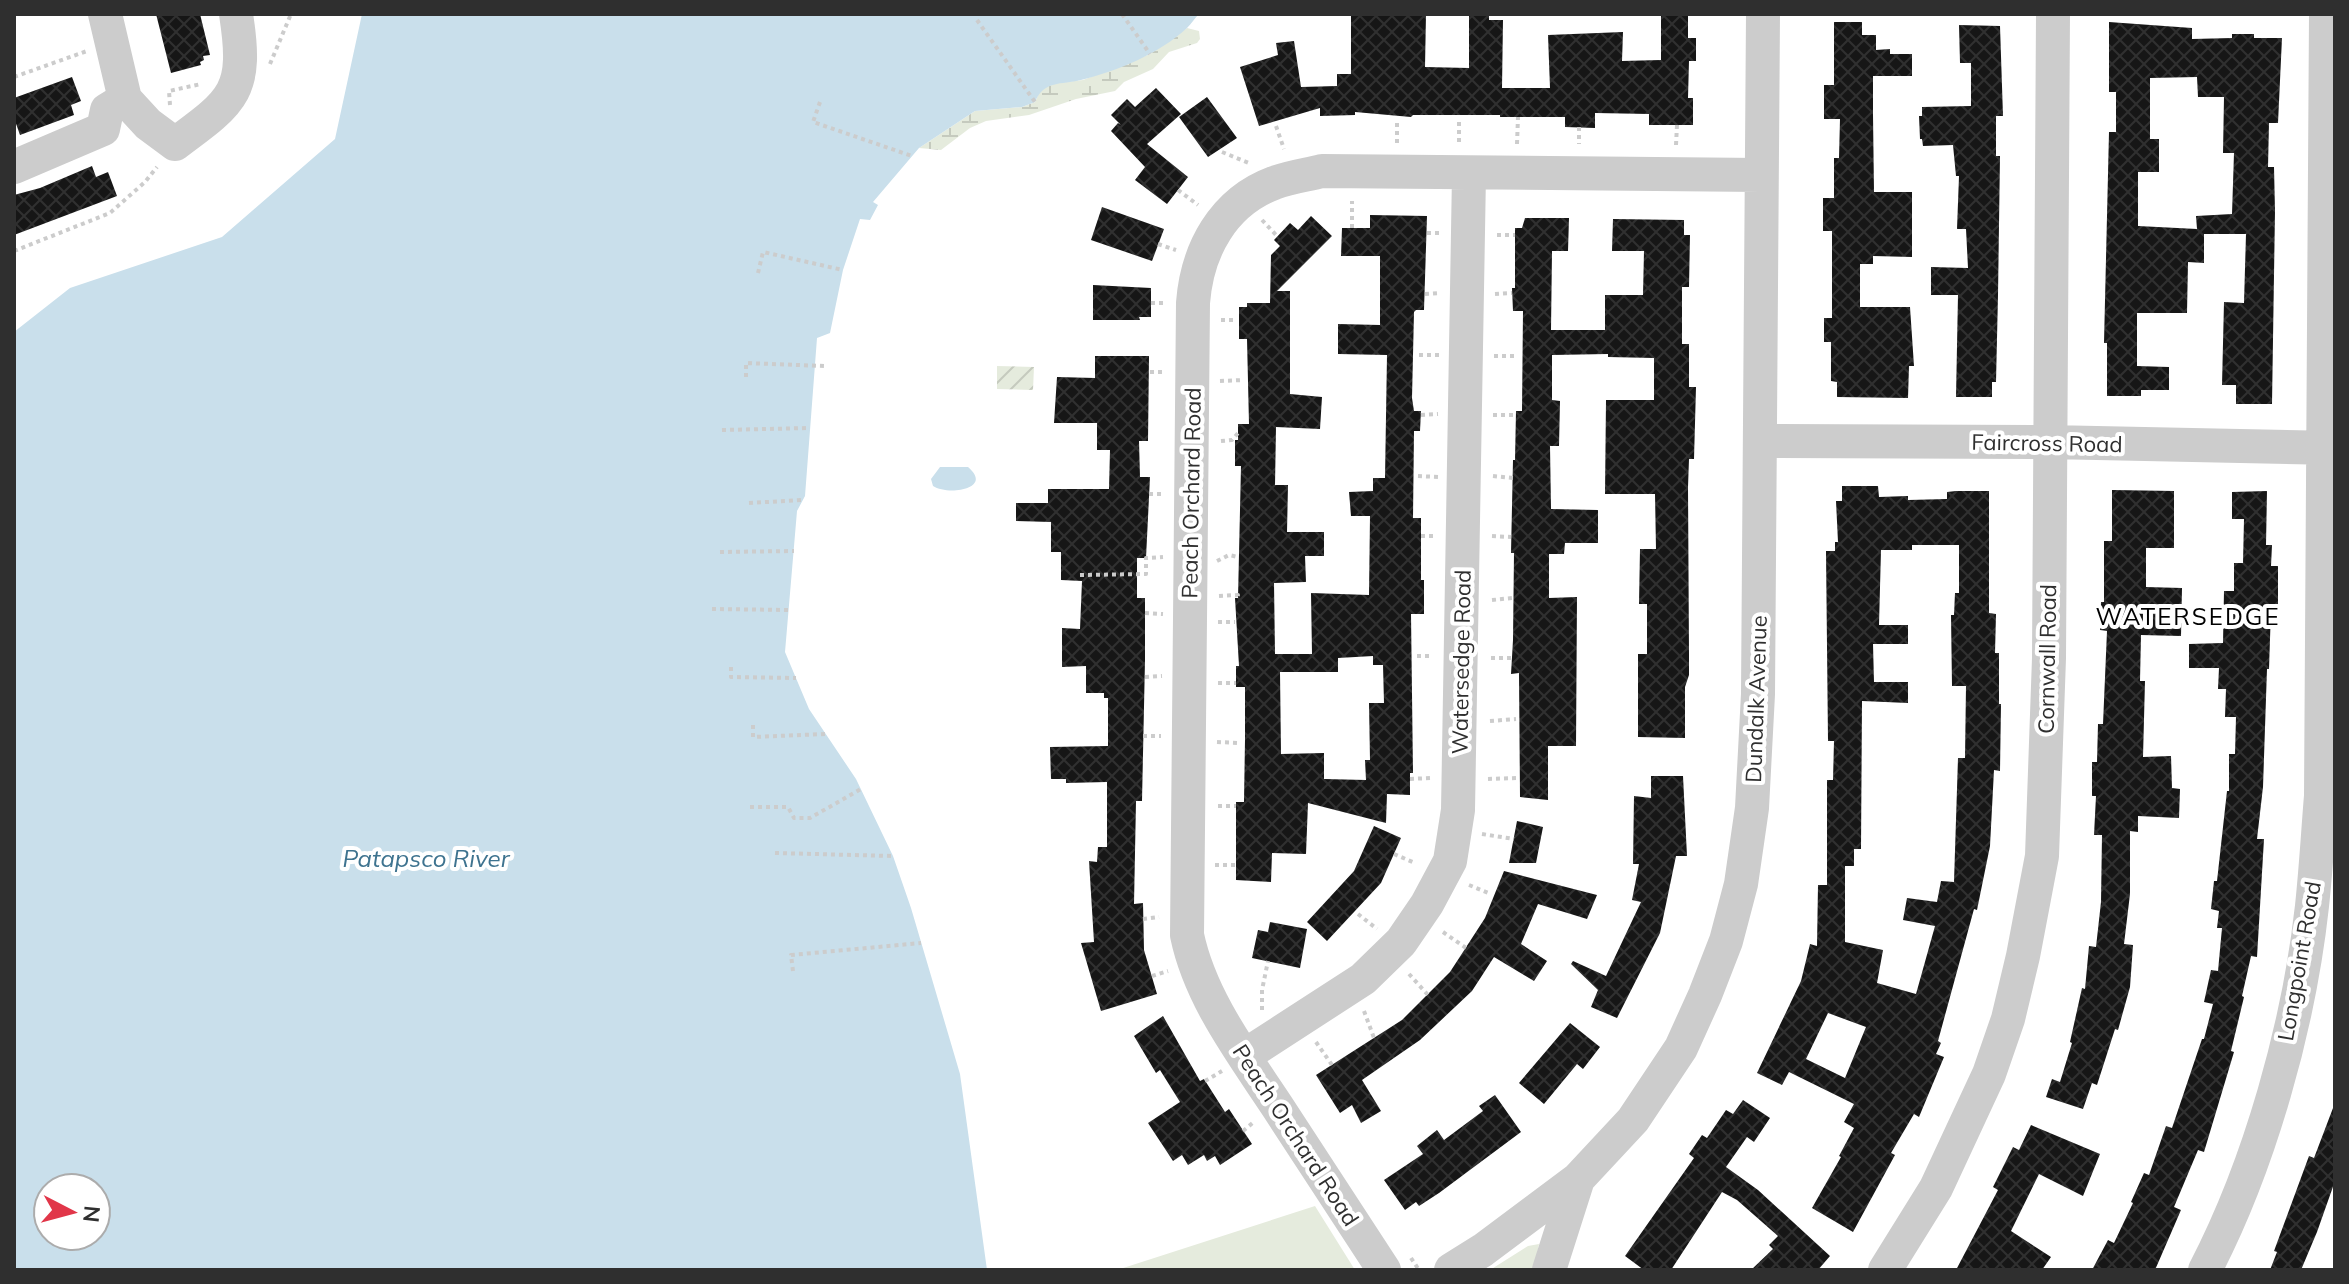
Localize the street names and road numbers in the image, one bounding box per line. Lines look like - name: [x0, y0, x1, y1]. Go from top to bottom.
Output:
- street label: Peach Orchard Road: [1175, 387, 1207, 599]
- street label: Faircross Road: [1971, 428, 2123, 458]
- street label: Watersedge Road: [1445, 569, 1477, 755]
- street label: Cornwall Road: [2032, 584, 2062, 734]
- street label: Dundalk Avenue: [1739, 615, 1773, 783]
- street label: Longpoint Road: [2271, 879, 2327, 1043]
- street label: Peach Orchard Road: [1227, 1039, 1365, 1231]

